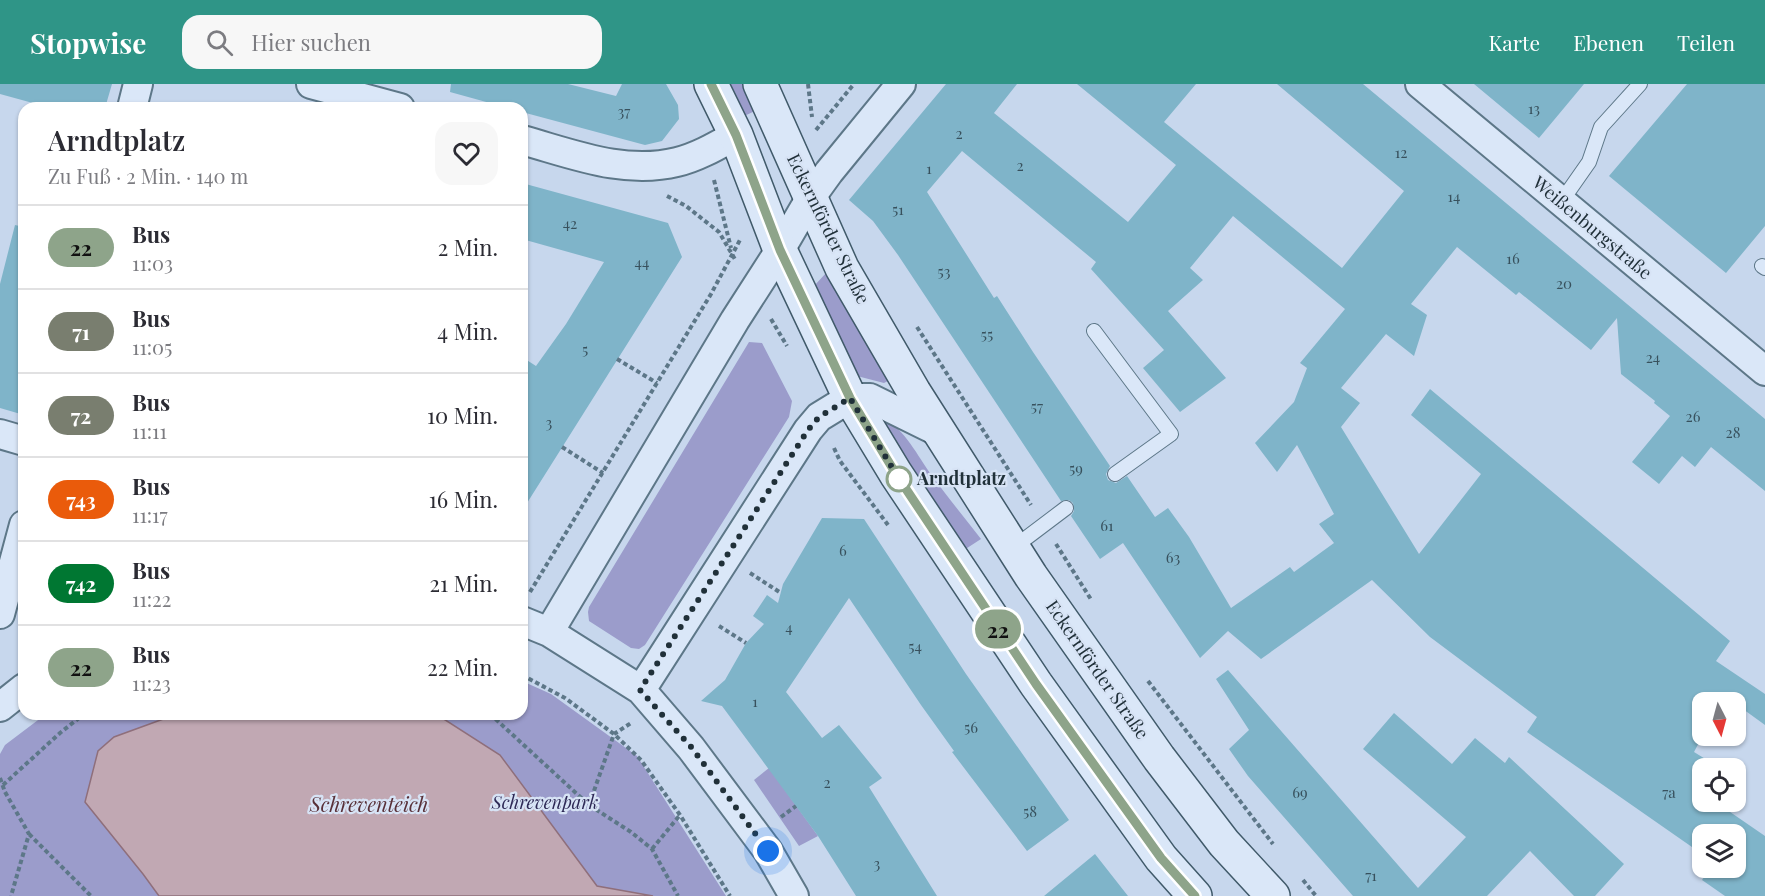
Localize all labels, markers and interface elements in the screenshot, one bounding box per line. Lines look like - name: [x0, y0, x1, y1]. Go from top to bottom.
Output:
- search box: [182, 15, 602, 69]
- text: Stopwise: [30, 24, 146, 61]
- icon: search: [203, 26, 236, 59]
- text: Hier suchen: [251, 27, 371, 57]
- text: Karte: [1489, 28, 1540, 56]
- text: Ebenen: [1573, 28, 1644, 56]
- text: Teilen: [1677, 28, 1735, 56]
- house number: 13: [1528, 98, 1540, 118]
- house number: 37: [618, 101, 630, 121]
- text: Arndtplatz: [48, 121, 185, 158]
- button: heart: [435, 122, 498, 185]
- house number: 2: [955, 123, 963, 143]
- house number: 12: [1395, 142, 1407, 162]
- street label: Eckernförder Straße: [782, 149, 876, 308]
- house number: 2: [1016, 155, 1024, 175]
- house number: 1: [926, 158, 932, 178]
- text: Zu Fuß · 2 Min. · 140 m: [48, 162, 248, 189]
- street label: Weißenburgstraße: [1527, 170, 1657, 284]
- house number: 14: [1448, 186, 1460, 206]
- house number: 51: [892, 199, 904, 219]
- house number: 42: [563, 213, 577, 233]
- text: Bus: [132, 219, 170, 249]
- text: 2 Min.: [438, 232, 498, 262]
- text: 22: [70, 233, 92, 261]
- house number: 16: [1506, 248, 1520, 268]
- text: 11:03: [132, 249, 173, 276]
- house number: 44: [635, 252, 649, 272]
- house number: 53: [938, 261, 951, 281]
- house number: 20: [1556, 273, 1572, 293]
- text: Bus: [132, 303, 170, 333]
- text: 4 Min.: [437, 316, 498, 346]
- text: 71: [72, 317, 90, 345]
- house number: 55: [981, 324, 993, 344]
- text: 11:05: [132, 333, 172, 360]
- house number: 5: [582, 339, 588, 359]
- house number: 24: [1646, 347, 1660, 367]
- text: Bus: [132, 387, 170, 417]
- house number: 57: [1031, 396, 1043, 416]
- text: 10 Min.: [427, 400, 498, 430]
- text: 72: [71, 401, 91, 429]
- house number: 26: [1686, 406, 1701, 426]
- house number: 3: [546, 412, 553, 432]
- text: 11:11: [132, 417, 167, 444]
- house number: 28: [1726, 422, 1741, 442]
- house number: 59: [1069, 458, 1083, 478]
- marker: Arndtplatz: [886, 466, 912, 492]
- place label: Arndtplatz: [916, 466, 1006, 490]
- text: Bus: [132, 471, 170, 501]
- text: 16 Min.: [429, 484, 498, 514]
- text: 743: [66, 485, 96, 513]
- text: 11:17: [132, 501, 168, 528]
- house number: 61: [1100, 515, 1114, 535]
- house number: 6: [839, 540, 847, 560]
- house number: 63: [1166, 547, 1180, 567]
- text: Bus: [132, 555, 170, 585]
- text: 21 Min.: [430, 568, 498, 598]
- text: 742: [66, 569, 96, 597]
- text: 11:22: [132, 585, 171, 612]
- street label: Eckernförder Straße: [1041, 595, 1155, 744]
- line badge: 22: [971, 610, 1025, 648]
- text: 22: [987, 615, 1009, 643]
- house number: 4: [785, 617, 793, 637]
- house number: 54: [908, 636, 922, 656]
- text: Bus: [132, 639, 170, 669]
- text: 22 Min.: [427, 652, 498, 682]
- text: 22: [70, 653, 92, 681]
- text: 11:23: [132, 669, 171, 696]
- house number: 1: [752, 691, 758, 711]
- north arrow: [1692, 692, 1746, 746]
- map controls: [1692, 692, 1746, 878]
- house number: 56: [964, 717, 978, 737]
- button: locate: [1692, 758, 1746, 812]
- house number: 2: [823, 772, 831, 792]
- house number: 69: [1292, 782, 1308, 802]
- house number: 7a: [1662, 782, 1676, 802]
- water label: Schreventeich: [309, 790, 428, 817]
- park label: Schrevenpark: [491, 790, 598, 814]
- house number: 58: [1023, 801, 1037, 821]
- button: layers: [1692, 824, 1746, 878]
- your location: [753, 836, 783, 866]
- house number: 3: [874, 853, 881, 873]
- house number: 71: [1365, 865, 1377, 885]

